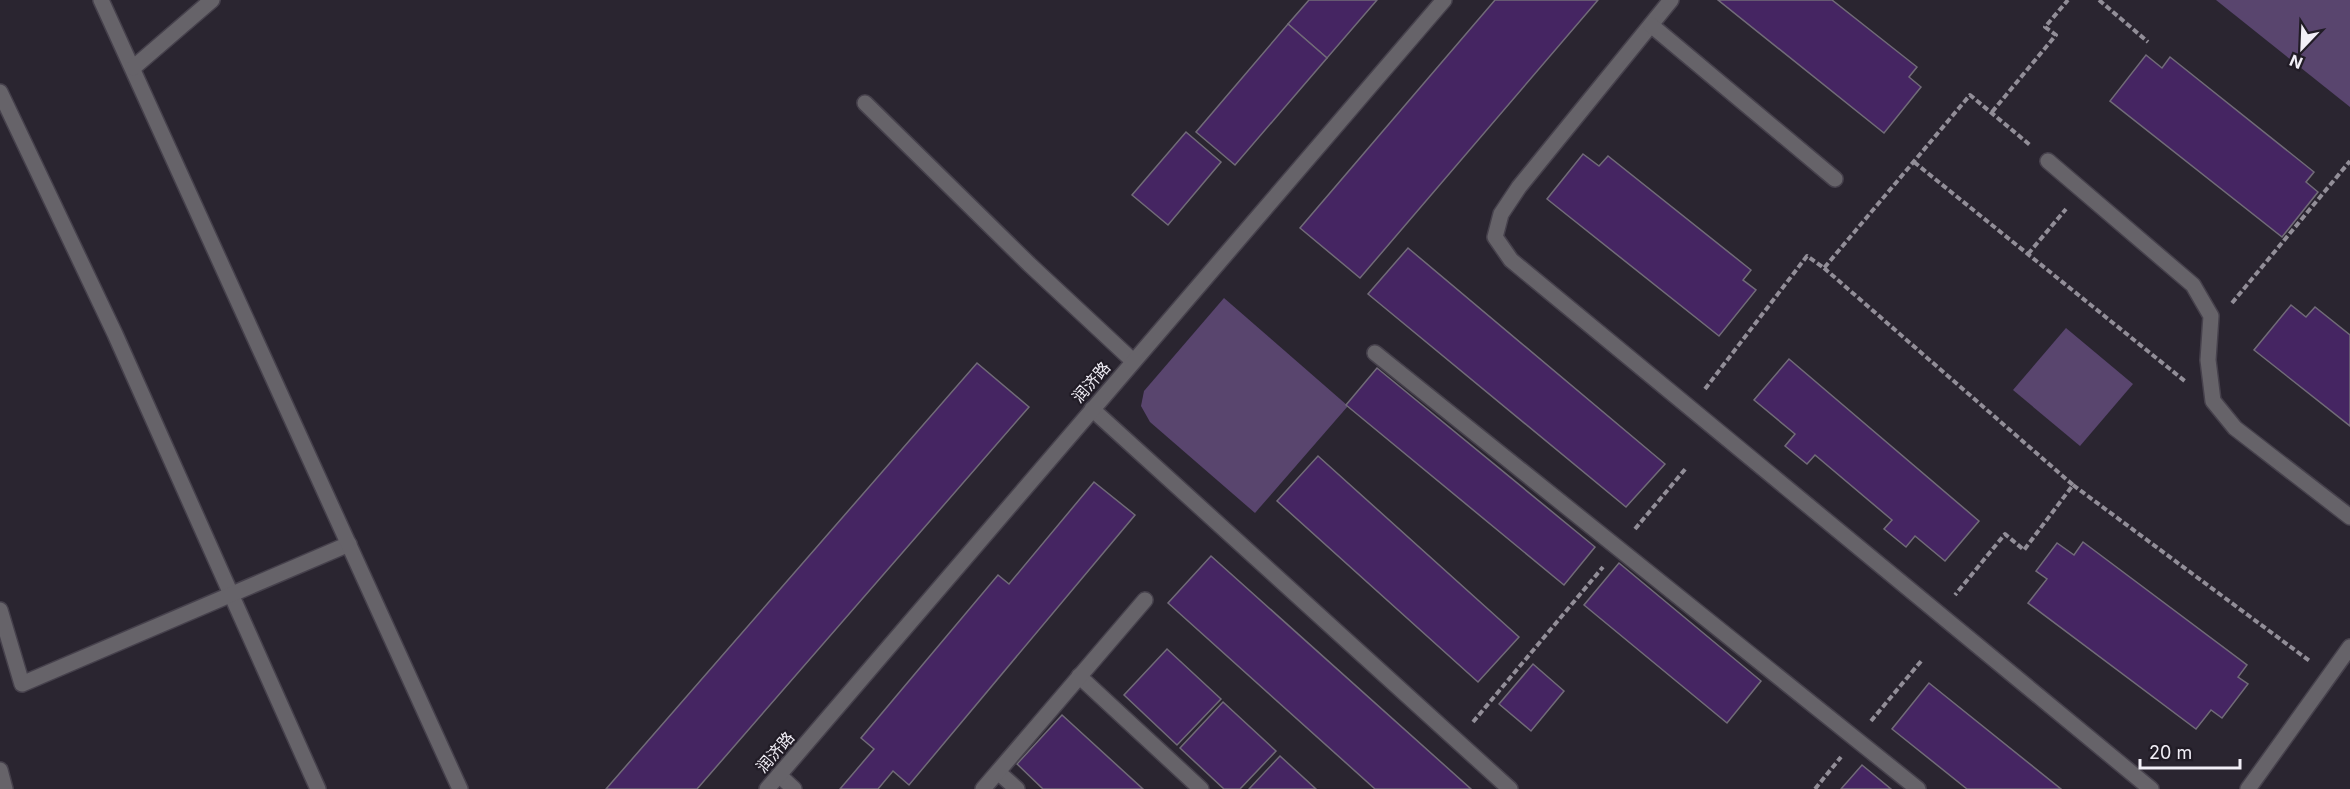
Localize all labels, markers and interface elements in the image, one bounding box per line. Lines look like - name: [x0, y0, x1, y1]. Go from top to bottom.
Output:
- north arrow: [2272, 18, 2332, 78]
- text: N: [2287, 50, 2306, 73]
- street label: 润济路: [1068, 357, 1114, 407]
- street label: 润济路: [752, 727, 798, 777]
- scale bar: [2140, 732, 2240, 770]
- text: 20 m: [2149, 742, 2192, 763]

